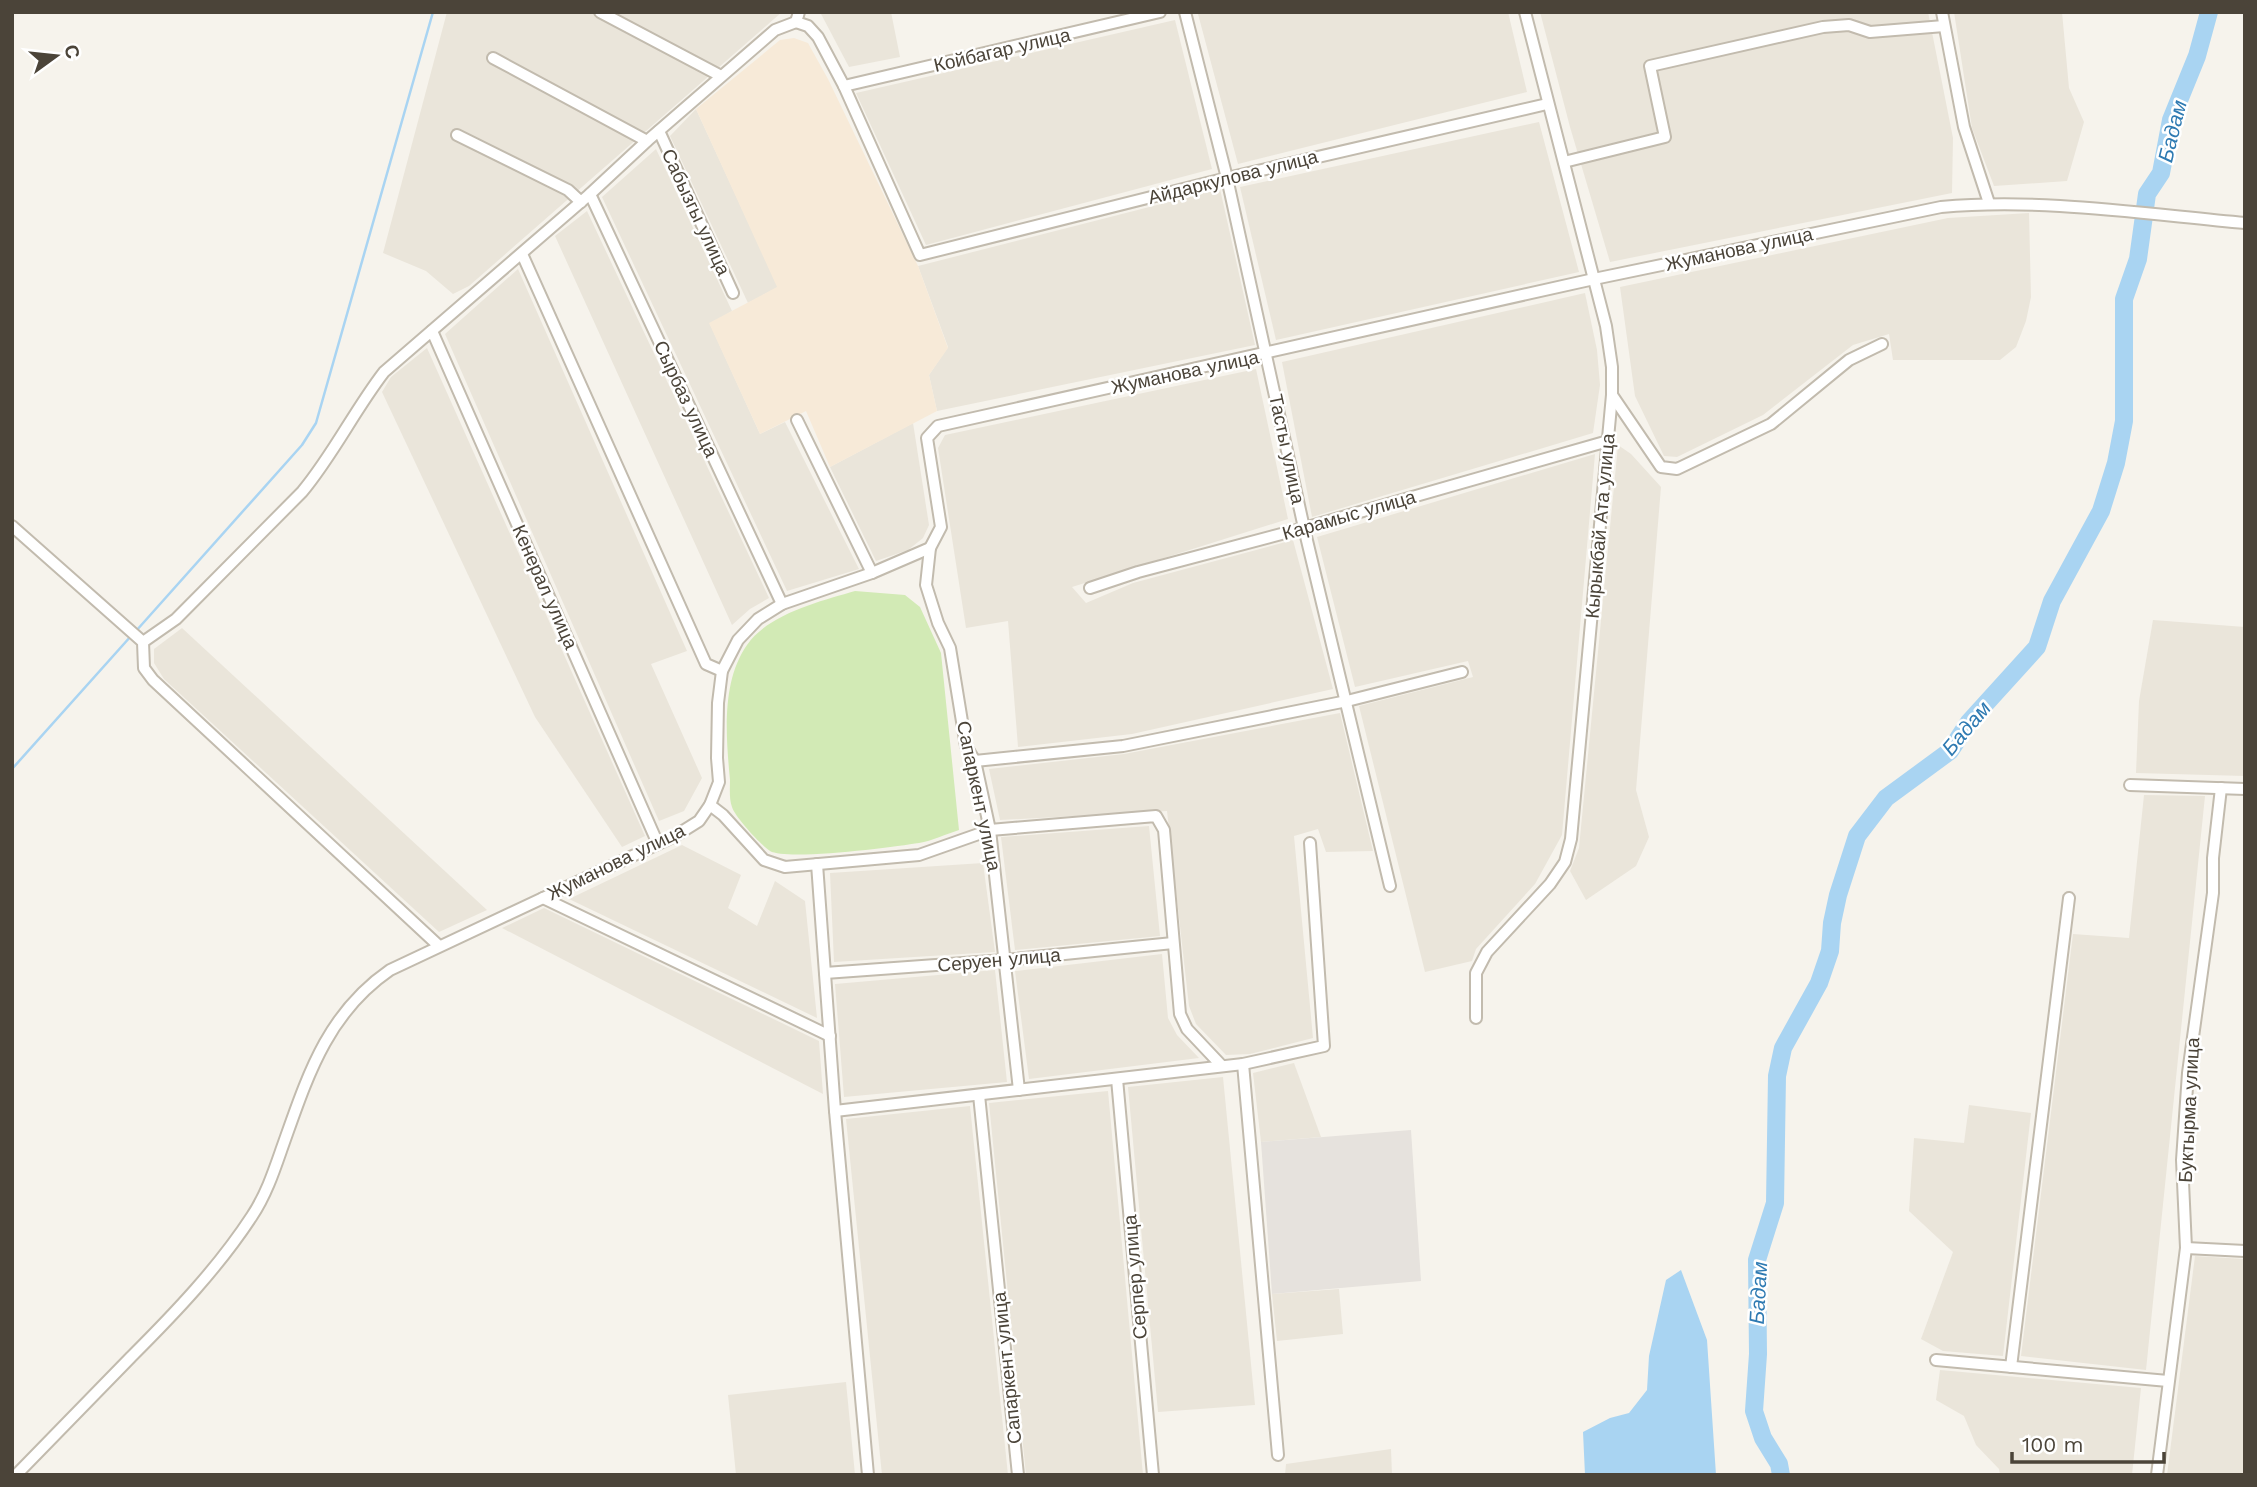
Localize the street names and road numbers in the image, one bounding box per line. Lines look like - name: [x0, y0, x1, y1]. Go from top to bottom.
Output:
- street label: Койбагар улица: [931, 23, 1073, 77]
- street label: Сабызгы улица: [657, 145, 736, 279]
- street label: Айдаркулова улица: [1146, 145, 1321, 209]
- street label: Жуманова улица: [1663, 222, 1815, 276]
- street label: Сырбаз улица: [649, 337, 723, 461]
- street label: Жуманова улица: [1109, 345, 1261, 399]
- street label: Тасты улица: [1264, 392, 1310, 507]
- street label: Кырыкбай Ата улица: [1580, 432, 1620, 620]
- street label: Карамыс улица: [1280, 485, 1419, 545]
- street label: Кенерал улица: [507, 521, 583, 653]
- street label: Сапаркент улица: [952, 719, 1006, 874]
- street label: Жуманова улица: [543, 818, 689, 905]
- street label: Серуен улица: [936, 943, 1062, 977]
- street label: Буктырма улица: [2174, 1036, 2204, 1183]
- street label: Серпер улица: [1118, 1213, 1152, 1340]
- street label: Сапаркент улица: [988, 1290, 1026, 1445]

